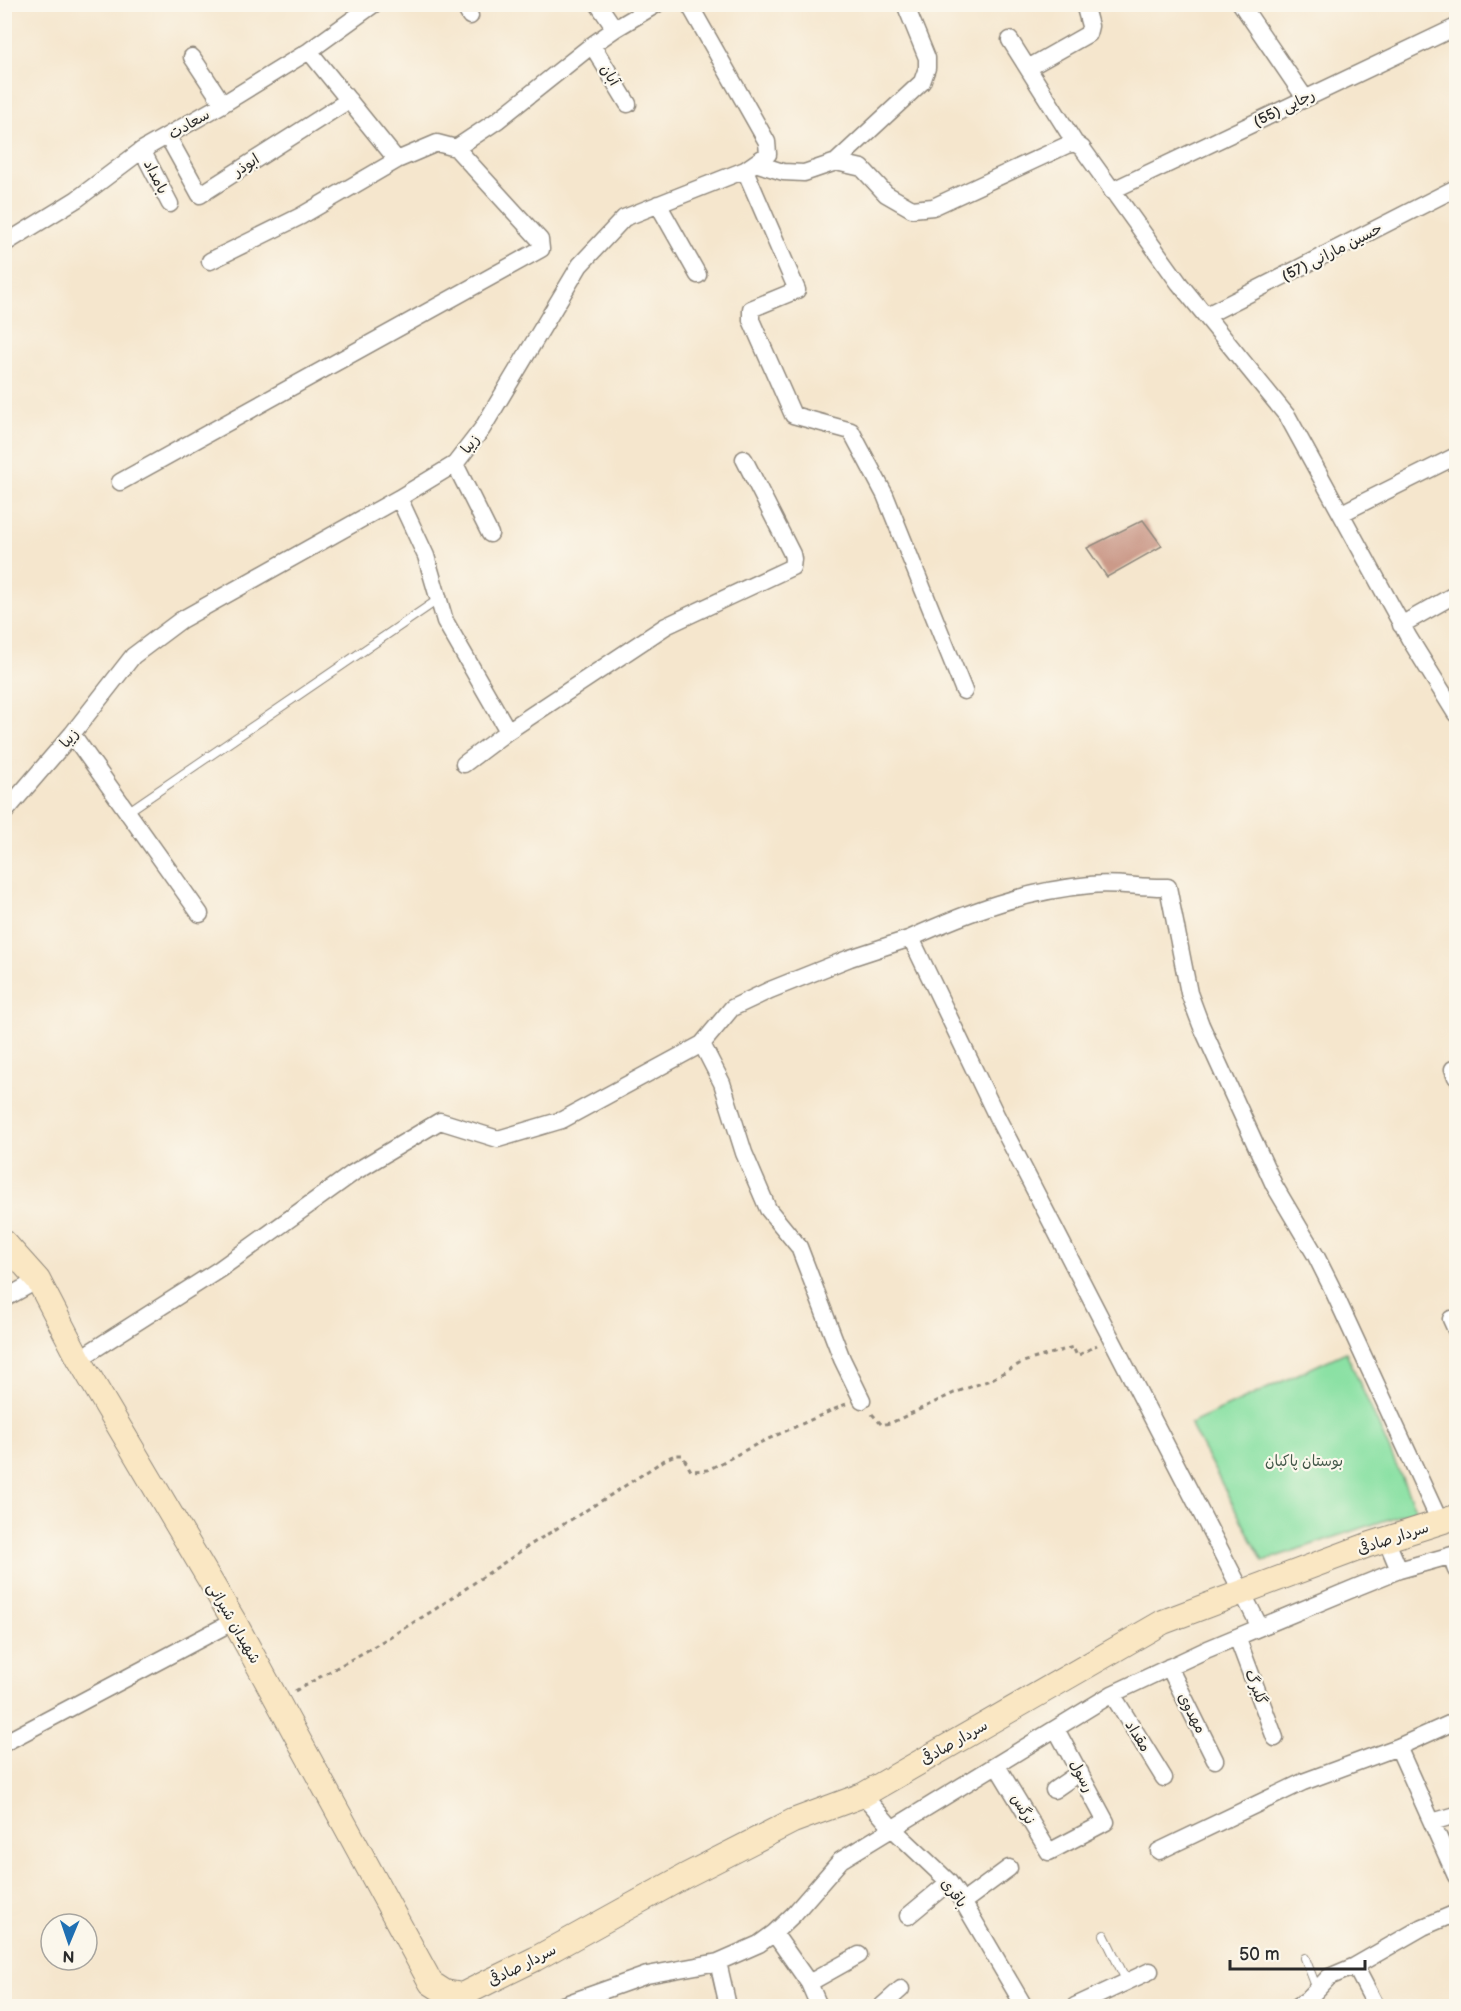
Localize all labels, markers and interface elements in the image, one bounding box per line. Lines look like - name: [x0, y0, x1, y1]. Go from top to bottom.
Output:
- street label: آبان: [596, 61, 624, 91]
- street label: رجایی (55): [1250, 85, 1318, 131]
- street label: سعادت: [165, 105, 213, 144]
- street label: ابوذر: [229, 150, 263, 182]
- street label: بامداد: [139, 157, 172, 198]
- street label: حسین مارانی (57): [1279, 219, 1386, 286]
- street label: زیبا: [457, 431, 484, 458]
- street label: زیبا: [56, 725, 83, 752]
- park label: بوستان پاکبان: [1265, 1452, 1343, 1471]
- street label: سردار صادقی: [1354, 1516, 1431, 1559]
- street label: شهیدان شیرانی: [203, 1579, 264, 1667]
- street label: گلبرگ: [1240, 1667, 1271, 1708]
- street label: مهدوی: [1173, 1690, 1210, 1737]
- street label: سردار صادقی: [916, 1714, 991, 1769]
- street label: مقداد: [1121, 1717, 1155, 1756]
- street label: رسول: [1065, 1757, 1098, 1796]
- street label: نرگس: [1006, 1791, 1039, 1828]
- street label: باقری: [936, 1875, 971, 1912]
- north arrow: [39, 1912, 99, 1972]
- scale bar: [1230, 1933, 1365, 1971]
- street label: سردار صادقی: [484, 1938, 560, 1991]
- text: 50 m: [1239, 1944, 1280, 1965]
- text: N: [62, 1946, 75, 1965]

